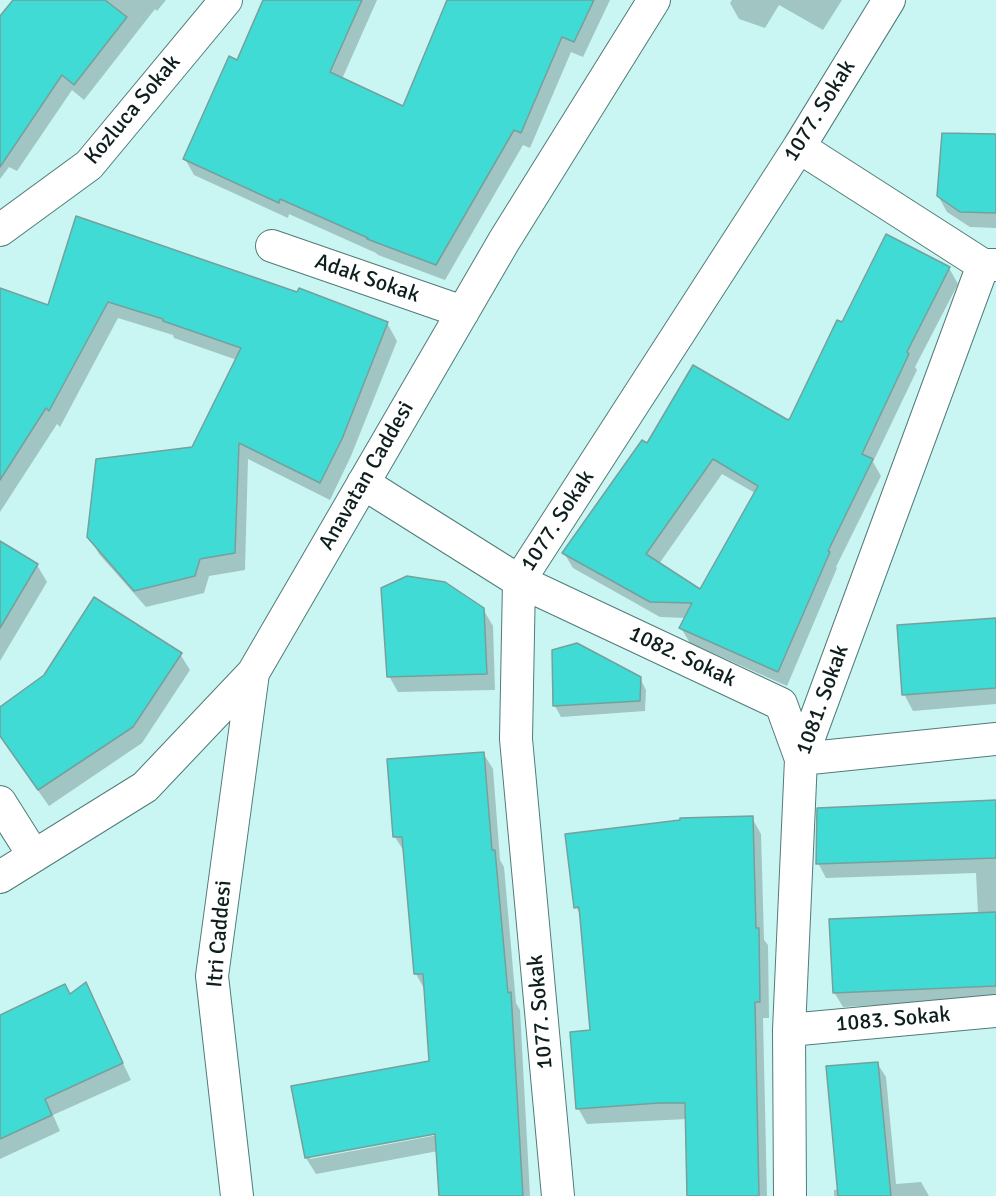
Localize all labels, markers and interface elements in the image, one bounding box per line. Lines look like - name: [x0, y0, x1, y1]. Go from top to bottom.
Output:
- street label: Kozluca Sokak: [79, 50, 187, 170]
- street label: 1077. Sokak: [778, 55, 862, 167]
- street label: Adak Sokak: [311, 249, 423, 309]
- street label: Anavatan Caddesi: [314, 397, 420, 555]
- street label: 1077. Sokak: [516, 466, 600, 576]
- street label: 1082. Sokak: [624, 621, 740, 693]
- street label: 1081. Sokak: [791, 641, 855, 759]
- street label: Itri Caddesi: [202, 879, 238, 989]
- street label: 1077. Sokak: [523, 954, 559, 1070]
- street label: 1083. Sokak: [835, 1002, 951, 1038]

